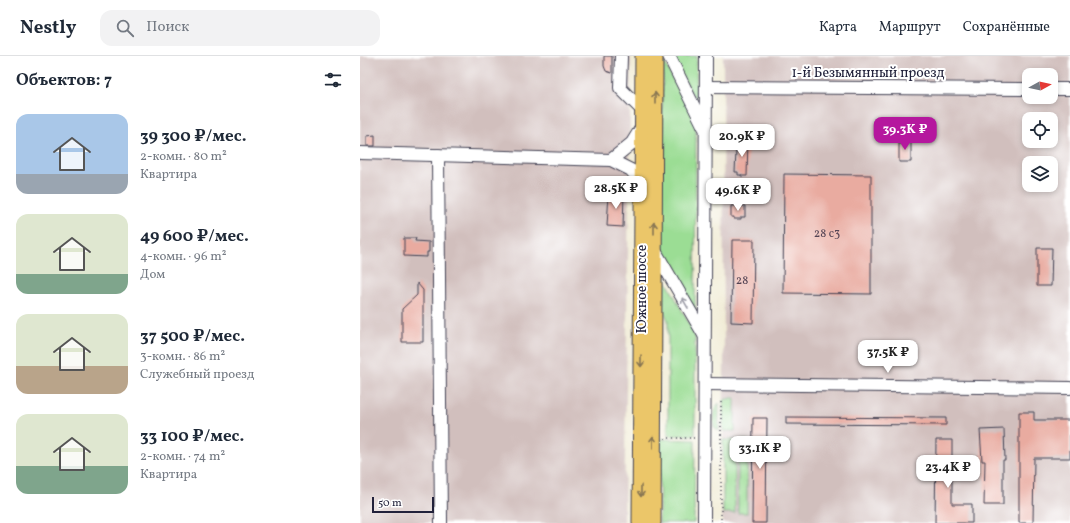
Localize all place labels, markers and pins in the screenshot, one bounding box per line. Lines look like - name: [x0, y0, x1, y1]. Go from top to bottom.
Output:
- pin: 39.3K ₽: [868, 117, 942, 151]
- pin: 20.9K ₽: [705, 124, 779, 158]
- pin: 28.5K ₽: [579, 176, 653, 210]
- pin: 49.6K ₽: [701, 178, 775, 212]
- pin: 37.5K ₽: [851, 340, 925, 374]
- pin: 33.1K ₽: [723, 436, 797, 470]
- pin: 23.4K ₽: [911, 455, 985, 489]

